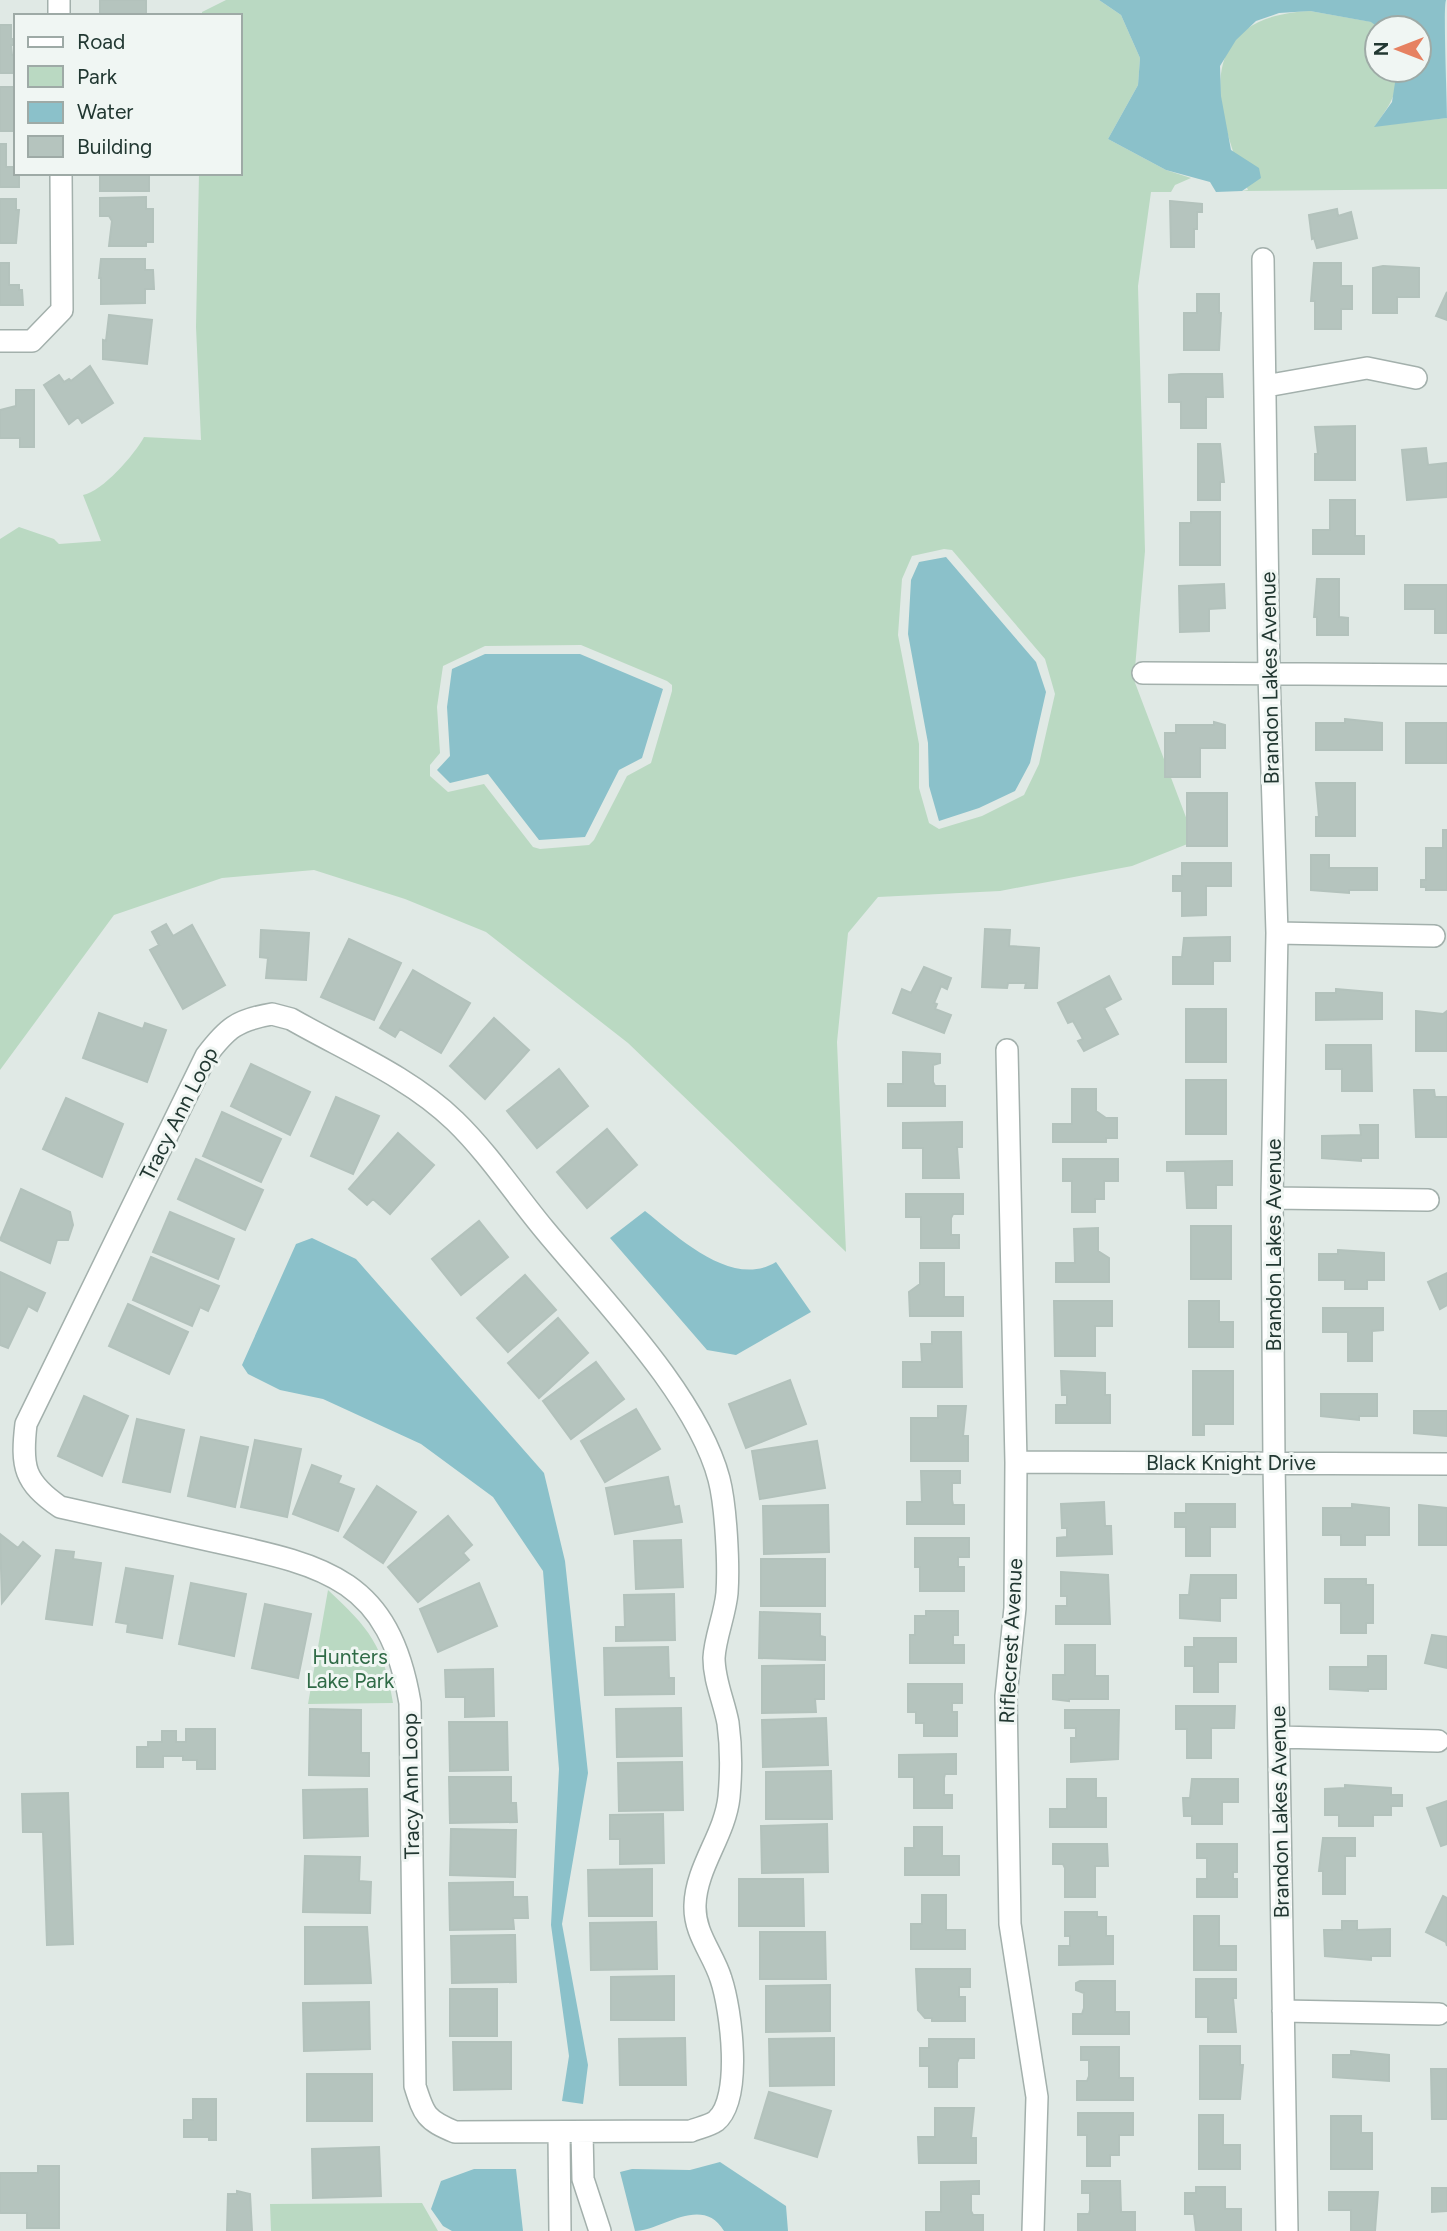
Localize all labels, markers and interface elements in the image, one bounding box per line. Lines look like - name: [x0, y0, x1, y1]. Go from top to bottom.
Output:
- legend: [14, 14, 242, 175]
- north arrow: [1363, 14, 1433, 84]
- text: Road: [77, 29, 125, 54]
- text: N: [1370, 42, 1393, 56]
- text: Park: [77, 64, 118, 89]
- text: Water: [77, 99, 133, 124]
- text: Building: [77, 134, 152, 159]
- street label: Brandon Lakes Avenue: [1255, 571, 1284, 785]
- street label: Tracy Ann Loop: [134, 1043, 223, 1185]
- street label: Brandon Lakes Avenue: [1261, 1139, 1286, 1351]
- street label: Black Knight Drive: [1146, 1450, 1316, 1475]
- street label: Riflecrest Avenue: [994, 1558, 1027, 1724]
- park label: Hunters Lake Park: [306, 1644, 395, 1693]
- street label: Brandon Lakes Avenue: [1265, 1705, 1294, 1919]
- street label: Tracy Ann Loop: [397, 1713, 424, 1859]

